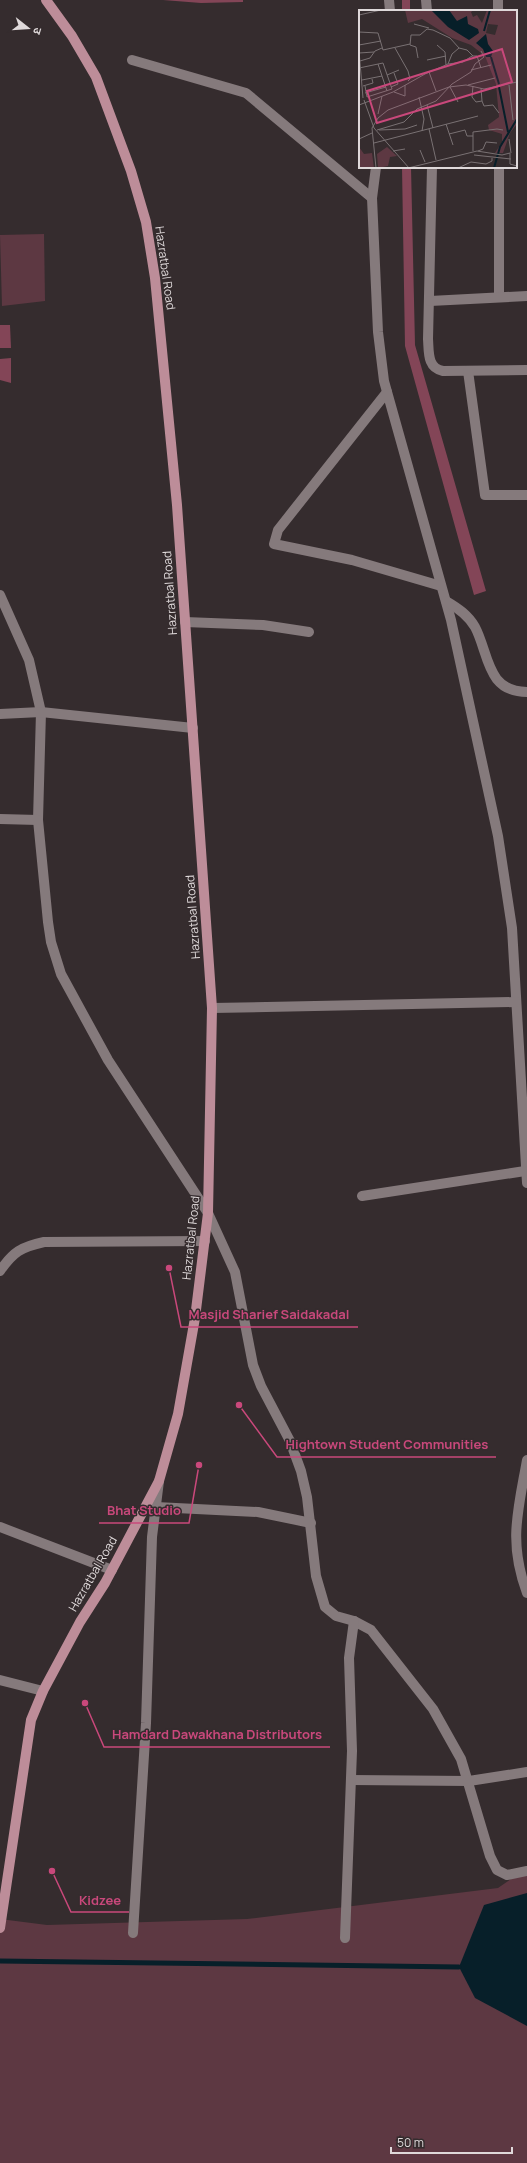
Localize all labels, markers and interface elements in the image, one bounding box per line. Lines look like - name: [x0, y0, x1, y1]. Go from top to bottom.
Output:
- north arrow: [8, 8, 48, 48]
- inset map: [359, 10, 517, 168]
- text: उ: [30, 26, 46, 37]
- street label: Hazratbal Road: [151, 225, 180, 311]
- street label: Hazratbal Road: [158, 550, 181, 636]
- street label: Hazratbal Road: [181, 874, 204, 960]
- street label: Hazratbal Road: [178, 1195, 203, 1281]
- callout: Masjid Sharief Saidakadal: [181, 1302, 358, 1327]
- text: Masjid Sharief Saidakadal: [189, 1305, 349, 1323]
- callout: Hightown Student Communities: [277, 1432, 496, 1457]
- text: Hightown Student Communities: [286, 1435, 488, 1453]
- callout: Bhat Studio: [99, 1498, 189, 1523]
- text: Bhat Studio: [107, 1501, 181, 1519]
- street label: Hazratbal Road: [64, 1533, 121, 1614]
- callout: Hamdard Dawakhana Distributors: [104, 1722, 330, 1747]
- text: Hamdard Dawakhana Distributors: [112, 1725, 322, 1743]
- callout: Kidzee: [71, 1887, 129, 1912]
- text: Kidzee: [79, 1891, 121, 1909]
- scale bar: [391, 2129, 512, 2155]
- text: 50 m: [397, 2134, 424, 2151]

